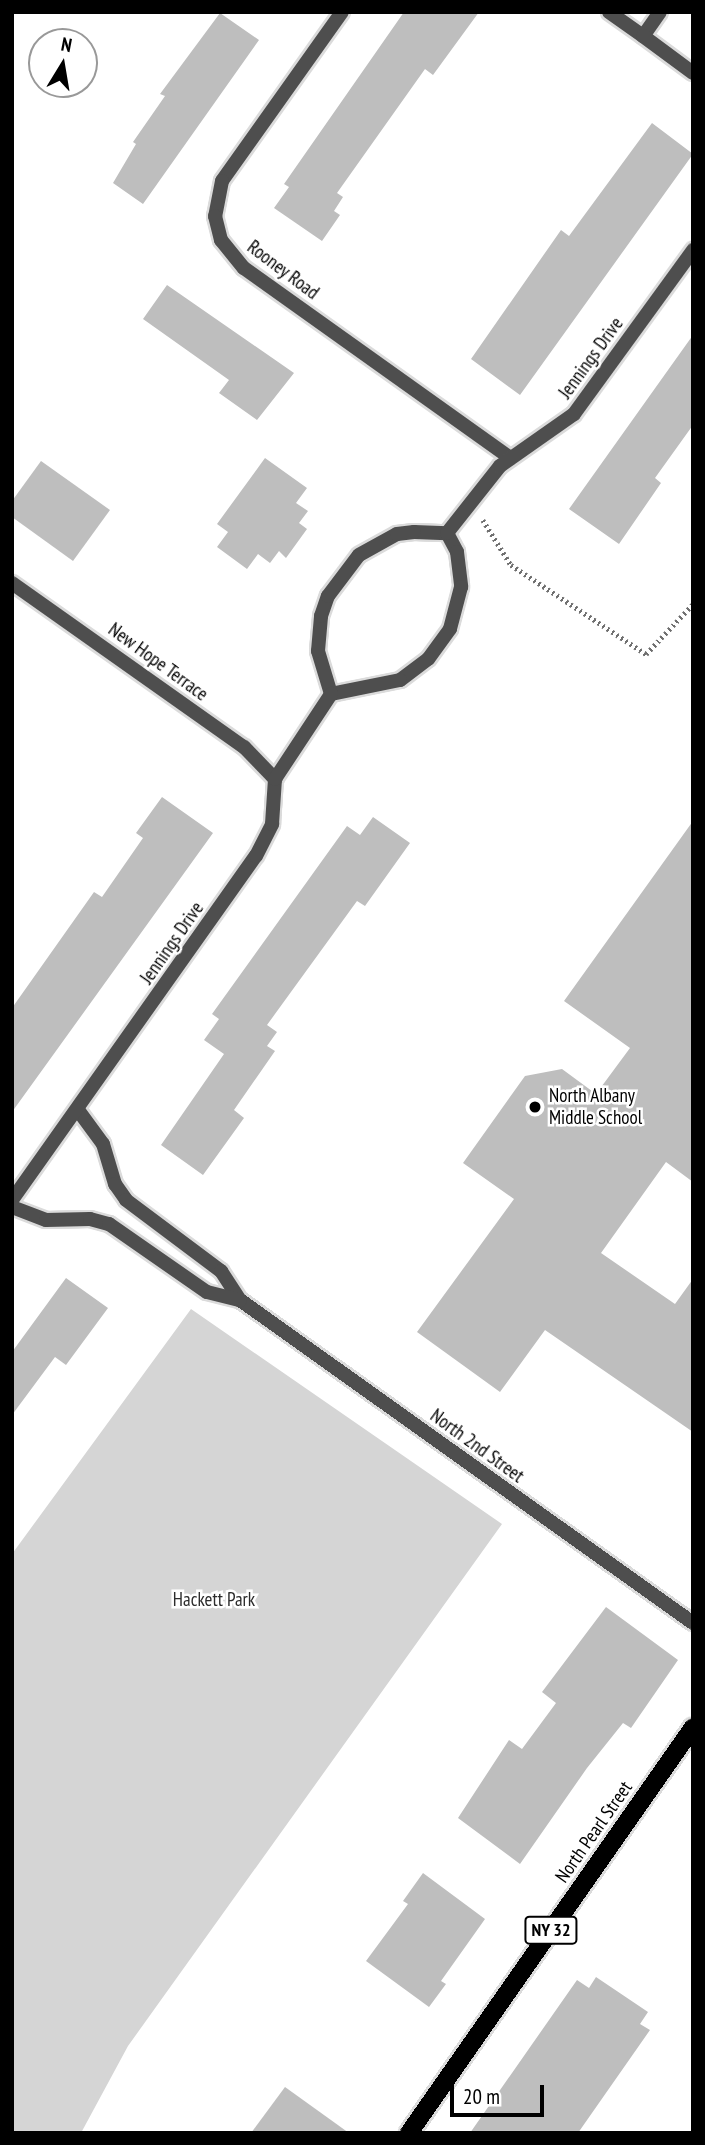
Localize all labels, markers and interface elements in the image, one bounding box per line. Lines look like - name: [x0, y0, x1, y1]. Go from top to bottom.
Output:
- north arrow: [28, 28, 98, 98]
- text: N: [59, 32, 74, 57]
- street label: Rooney Road: [242, 236, 324, 304]
- street label: Jennings Drive: [554, 313, 628, 403]
- street label: New Hope Terrace: [103, 618, 213, 706]
- street label: Jennings Drive: [135, 898, 209, 988]
- place label: North Albany Middle School: [549, 1085, 642, 1129]
- marker: North Albany Middle School: [527, 1099, 543, 1115]
- street label: North 2nd Street: [426, 1404, 528, 1488]
- park label: Hackett Park: [173, 1589, 255, 1611]
- street label: North Pearl Street: [551, 1777, 637, 1887]
- road number: NY 32: [523, 1916, 579, 1944]
- scale bar: [453, 2072, 548, 2116]
- text: 20 m: [463, 2083, 500, 2110]

